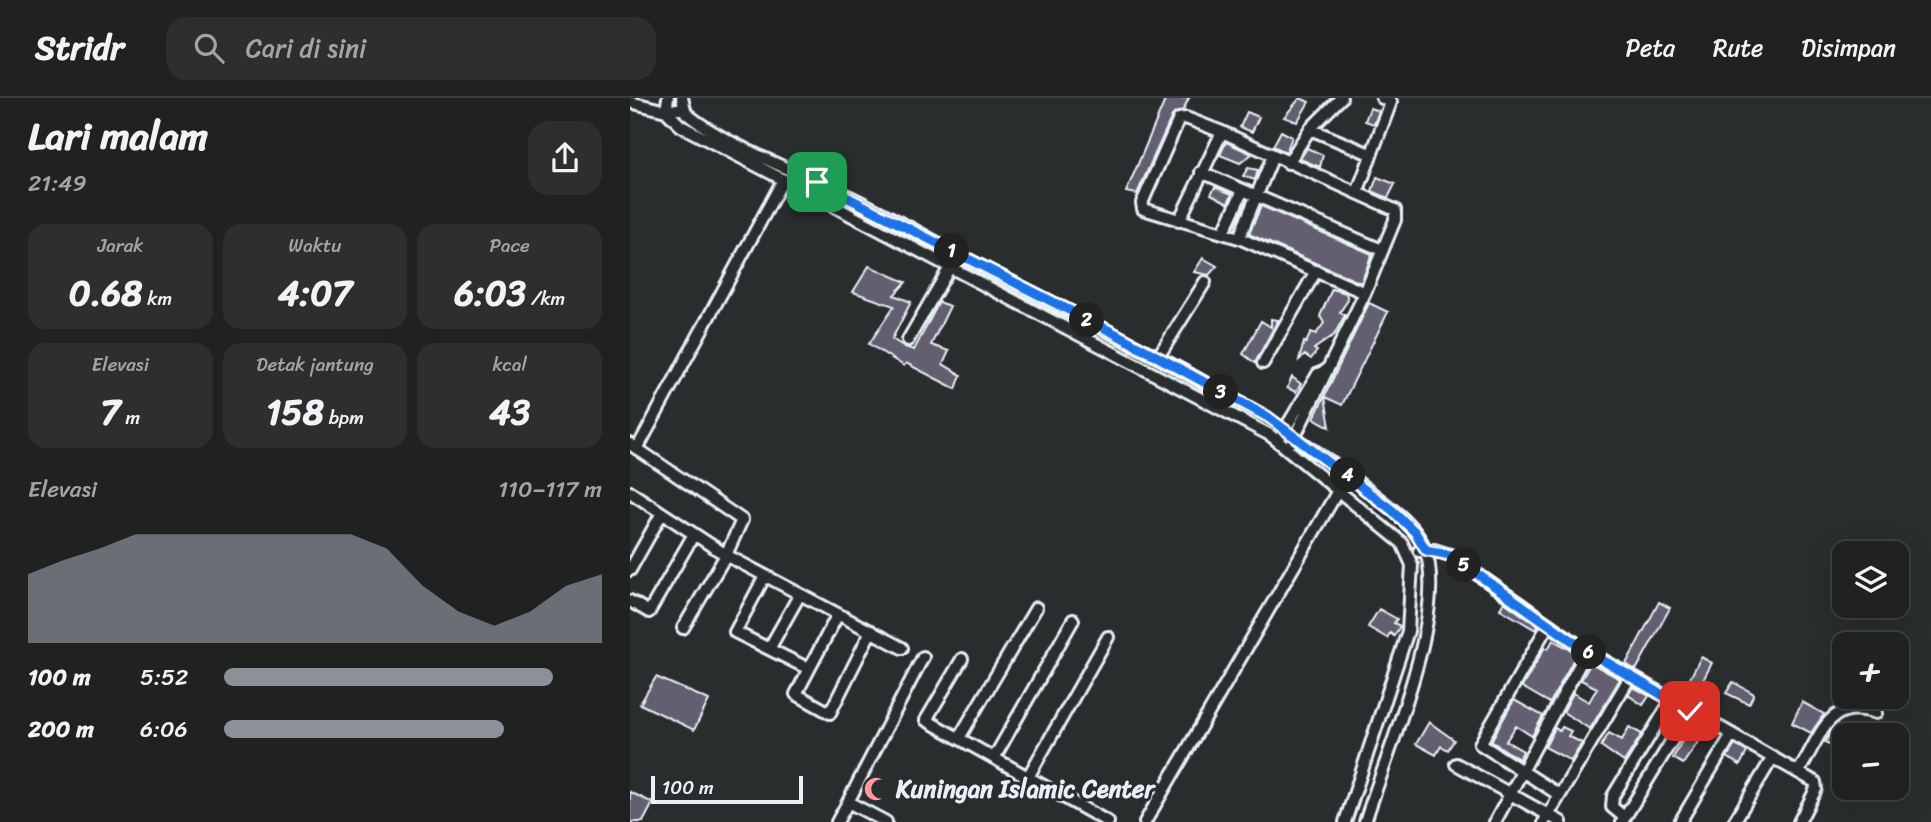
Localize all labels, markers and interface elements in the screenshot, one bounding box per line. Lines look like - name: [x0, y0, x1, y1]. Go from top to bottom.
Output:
- search box: [166, 17, 656, 80]
- text: Stridr: [35, 19, 124, 77]
- text: Cari di sini: [246, 25, 366, 71]
- text: Peta: [1626, 27, 1675, 69]
- text: Rute: [1713, 27, 1763, 69]
- text: Disimpan: [1801, 27, 1896, 69]
- icon: search: [190, 29, 228, 67]
- text: Lari malam: [28, 103, 208, 170]
- button: share: [528, 121, 602, 195]
- pin: [787, 152, 847, 212]
- text: 21:49: [28, 163, 87, 204]
- icon: arrive: [798, 163, 836, 201]
- text: Jarak: [97, 229, 143, 262]
- text: Waktu: [289, 229, 341, 262]
- text: Pace: [490, 229, 530, 262]
- pin: 1: [934, 234, 970, 268]
- text: 1: [947, 234, 956, 267]
- text: 0.68: [69, 262, 142, 324]
- text: 4:07: [278, 262, 352, 324]
- text: 6:03: [454, 262, 526, 324]
- text: km: [142, 282, 172, 315]
- text: /km: [526, 282, 565, 315]
- pin: 2: [1070, 302, 1105, 338]
- text: 2: [1081, 303, 1092, 336]
- text: Elevasi: [92, 348, 149, 381]
- text: Detak jantung: [256, 348, 374, 381]
- text: kcal: [492, 348, 527, 381]
- pin: 3: [1204, 374, 1238, 410]
- text: 3: [1215, 375, 1226, 408]
- text: 7: [101, 381, 121, 443]
- text: 158: [266, 381, 324, 443]
- text: 43: [489, 381, 530, 443]
- text: m: [121, 401, 140, 434]
- text: bpm: [324, 401, 364, 434]
- pin: 4: [1330, 458, 1366, 492]
- text: 4: [1342, 458, 1353, 491]
- text: Elevasi: [28, 469, 97, 510]
- text: 110–117 m: [498, 469, 602, 510]
- map controls: [1832, 541, 1909, 800]
- button: layers: [1832, 541, 1909, 618]
- pin: 5: [1446, 547, 1482, 582]
- text: 5: [1458, 548, 1469, 581]
- button: +: [1832, 632, 1909, 709]
- pin: 6: [1572, 634, 1606, 670]
- text: 6: [1583, 635, 1594, 668]
- text: 100 m: [28, 657, 91, 698]
- text: 5:52: [140, 657, 188, 698]
- pin: [1660, 681, 1720, 741]
- icon: check: [1671, 692, 1709, 730]
- text: 200 m: [28, 709, 94, 750]
- text: 6:06: [140, 709, 188, 750]
- button: −: [1832, 723, 1909, 800]
- place label: Kuningan Islamic Center: [895, 768, 1156, 810]
- text: 100 m: [662, 771, 714, 804]
- scale bar: [651, 773, 803, 805]
- mosque icon: Kuningan Islamic Center: [862, 775, 890, 803]

